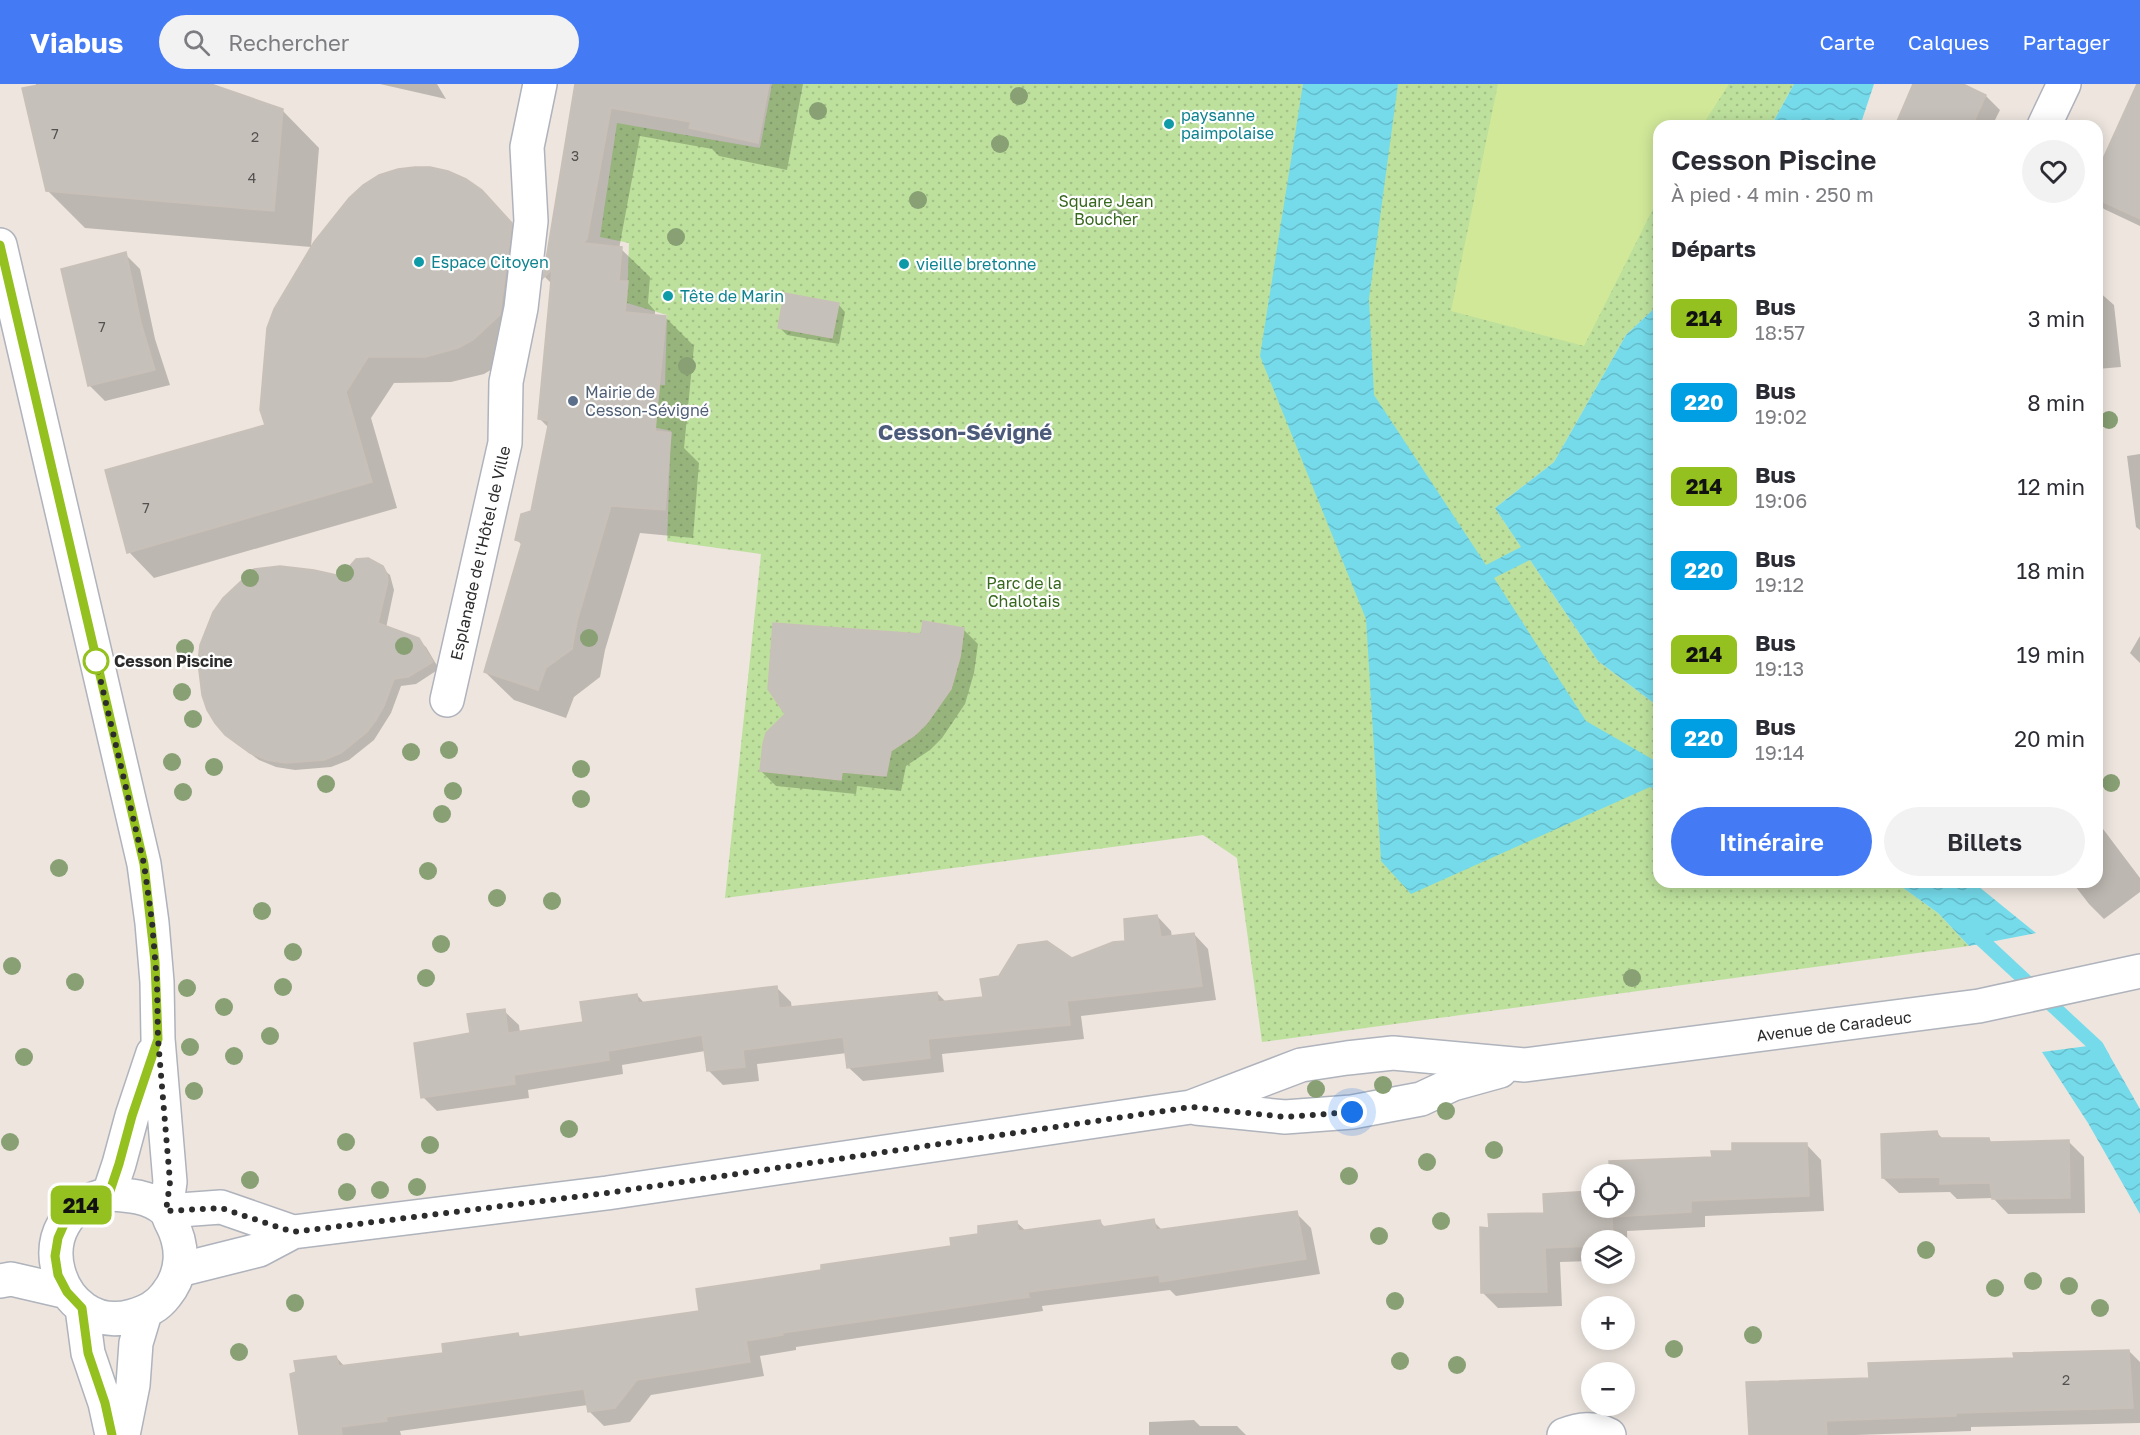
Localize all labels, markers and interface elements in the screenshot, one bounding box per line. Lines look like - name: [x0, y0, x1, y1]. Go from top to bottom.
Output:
- search box: [159, 15, 579, 69]
- text: Viabus: [30, 26, 123, 59]
- icon: search: [180, 26, 213, 59]
- text: Rechercher: [228, 29, 349, 56]
- text: Carte: [1819, 29, 1875, 55]
- text: Calques: [1908, 29, 1989, 55]
- text: Partager: [2022, 29, 2110, 55]
- place label: paysanne paimpolaise: [1181, 105, 1274, 143]
- marker: paysanne paimpolaise: [1162, 117, 1176, 131]
- house number: 7: [51, 125, 59, 142]
- house number: 2: [251, 128, 259, 145]
- button: heart: [2022, 140, 2085, 203]
- text: Cesson Piscine: [1671, 143, 1876, 176]
- house number: 3: [571, 147, 579, 164]
- house number: 4: [248, 169, 256, 186]
- text: À pied · 4 min · 250 m: [1671, 182, 1874, 206]
- park label: Square Jean Boucher: [1058, 191, 1154, 229]
- text: Départs: [1671, 235, 1756, 262]
- place label: Espace Citoyen: [431, 252, 549, 272]
- place label: vieille bretonne: [916, 254, 1036, 274]
- marker: Espace Citoyen: [412, 255, 426, 269]
- marker: vieille bretonne: [897, 257, 911, 271]
- place label: Tête de Marin: [680, 286, 784, 306]
- marker: Tête de Marin: [661, 289, 675, 303]
- text: Bus: [1755, 293, 1796, 320]
- text: 214: [1686, 305, 1722, 331]
- text: 3 min: [2028, 305, 2085, 332]
- house number: 7: [98, 318, 106, 335]
- text: 18:57: [1755, 320, 1805, 344]
- text: Bus: [1755, 377, 1796, 404]
- place label: Mairie de Cesson-Sévigné: [585, 382, 709, 420]
- text: 220: [1684, 389, 1724, 415]
- text: 8 min: [2027, 389, 2085, 416]
- marker: Mairie de Cesson-Sévigné: [566, 394, 580, 408]
- text: 19:02: [1755, 404, 1807, 428]
- district label: Cesson-Sévigné: [878, 418, 1052, 445]
- street label: Esplanade de l'Hôtel de Ville: [446, 444, 514, 662]
- text: Bus: [1755, 461, 1796, 488]
- text: 214: [1686, 473, 1722, 499]
- text: 12 min: [2017, 473, 2085, 500]
- text: 19:06: [1755, 488, 1807, 512]
- house number: 7: [142, 499, 150, 516]
- text: Bus: [1755, 545, 1796, 572]
- text: 220: [1684, 557, 1724, 583]
- text: 18 min: [2017, 557, 2085, 584]
- text: 19:12: [1755, 572, 1804, 596]
- park label: Parc de la Chalotais: [986, 573, 1062, 611]
- text: Bus: [1755, 629, 1796, 656]
- text: 214: [1686, 641, 1722, 667]
- text: 19 min: [2017, 641, 2085, 668]
- marker: Cesson Piscine: [83, 648, 109, 674]
- place label: Cesson Piscine: [114, 651, 233, 671]
- text: 19:13: [1755, 656, 1804, 680]
- text: Bus: [1755, 713, 1796, 740]
- text: 220: [1684, 725, 1724, 751]
- text: 20 min: [2014, 725, 2085, 752]
- text: 19:14: [1755, 740, 1805, 764]
- button: Itinéraire: [1671, 807, 1872, 876]
- button: Billets: [1884, 807, 2085, 876]
- street label: Avenue de Caradeuc: [1755, 1007, 1913, 1045]
- your location: [1337, 1097, 1367, 1127]
- map controls: [1581, 1164, 1635, 1416]
- button: locate: [1581, 1164, 1635, 1218]
- line badge: 214: [46, 1186, 116, 1224]
- text: 214: [63, 1192, 99, 1218]
- button: layers: [1581, 1230, 1635, 1284]
- button: +: [1581, 1296, 1635, 1350]
- button: −: [1581, 1362, 1635, 1416]
- house number: 2: [2062, 1371, 2070, 1388]

